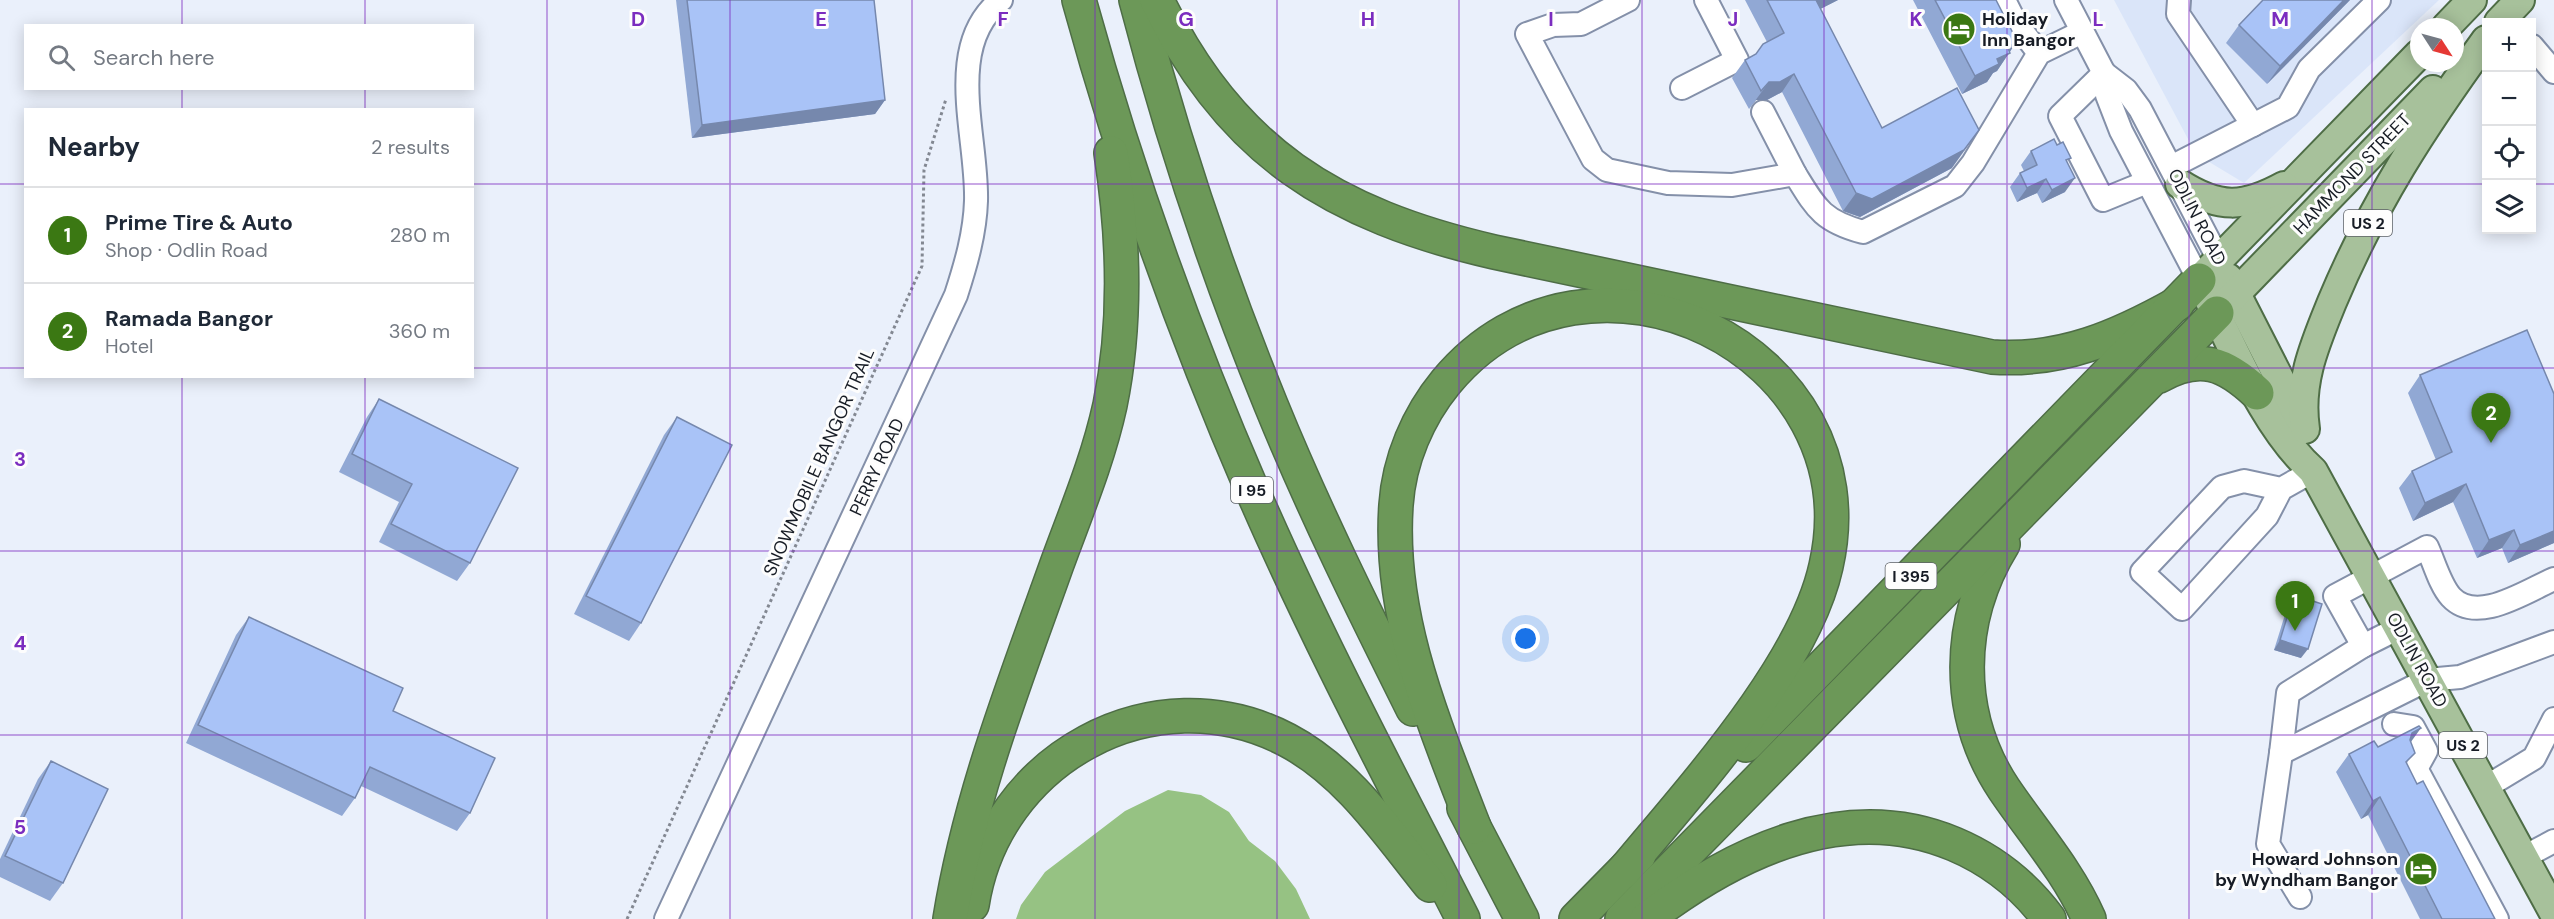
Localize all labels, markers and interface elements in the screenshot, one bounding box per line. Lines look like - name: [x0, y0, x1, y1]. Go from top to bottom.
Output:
- text: D: [631, 6, 645, 32]
- text: E: [815, 6, 827, 32]
- text: F: [997, 6, 1009, 32]
- text: G: [1178, 6, 1194, 32]
- text: H: [1361, 6, 1375, 32]
- text: I: [1548, 6, 1554, 32]
- text: J: [1728, 6, 1738, 32]
- text: K: [1909, 6, 1923, 32]
- text: L: [2092, 6, 2104, 32]
- text: M: [2271, 6, 2289, 32]
- place label: Holiday Inn Bangor: [1982, 7, 2075, 52]
- hotel icon: Holiday Inn Bangor: [1941, 11, 1977, 47]
- north arrow: [2410, 18, 2464, 72]
- map controls: [2482, 18, 2536, 234]
- button: +: [2482, 18, 2536, 72]
- search box: [24, 24, 474, 90]
- icon: search: [45, 41, 78, 74]
- text: Search here: [93, 43, 214, 72]
- button: −: [2482, 72, 2536, 126]
- street label: HAMMOND STREET: [2288, 108, 2416, 240]
- button: locate: [2482, 126, 2536, 180]
- text: Nearby: [48, 130, 140, 164]
- text: 2 results: [371, 134, 450, 160]
- street label: ODLIN ROAD: [2162, 165, 2232, 269]
- button: layers: [2482, 180, 2536, 234]
- text: Prime Tire & Auto: [105, 208, 293, 237]
- road number: US 2: [2344, 210, 2392, 236]
- text: 1: [64, 222, 71, 248]
- text: 280 m: [390, 222, 450, 248]
- text: Shop · Odlin Road: [105, 237, 268, 263]
- text: Ramada Bangor: [105, 304, 273, 333]
- text: 2: [62, 318, 73, 344]
- text: 360 m: [389, 318, 450, 344]
- text: Hotel: [105, 333, 153, 359]
- street label: SNOWMOBILE BANGOR TRAIL: [758, 344, 880, 580]
- pin: 2: [2472, 394, 2510, 443]
- street label: PERRY ROAD: [844, 414, 910, 520]
- text: 3: [14, 446, 26, 472]
- road number: I 95: [1231, 477, 1273, 503]
- road number: I 395: [1886, 563, 1936, 589]
- pin: 1: [2276, 582, 2314, 631]
- street label: ODLIN ROAD: [2381, 608, 2453, 712]
- your location: [1511, 624, 1540, 653]
- text: 4: [14, 630, 27, 656]
- road number: US 2: [2439, 732, 2487, 758]
- text: 5: [14, 814, 26, 840]
- place label: Howard Johnson by Wyndham Bangor: [2215, 847, 2398, 892]
- hotel icon: Howard Johnson by Wyndham Bangor: [2403, 851, 2439, 887]

